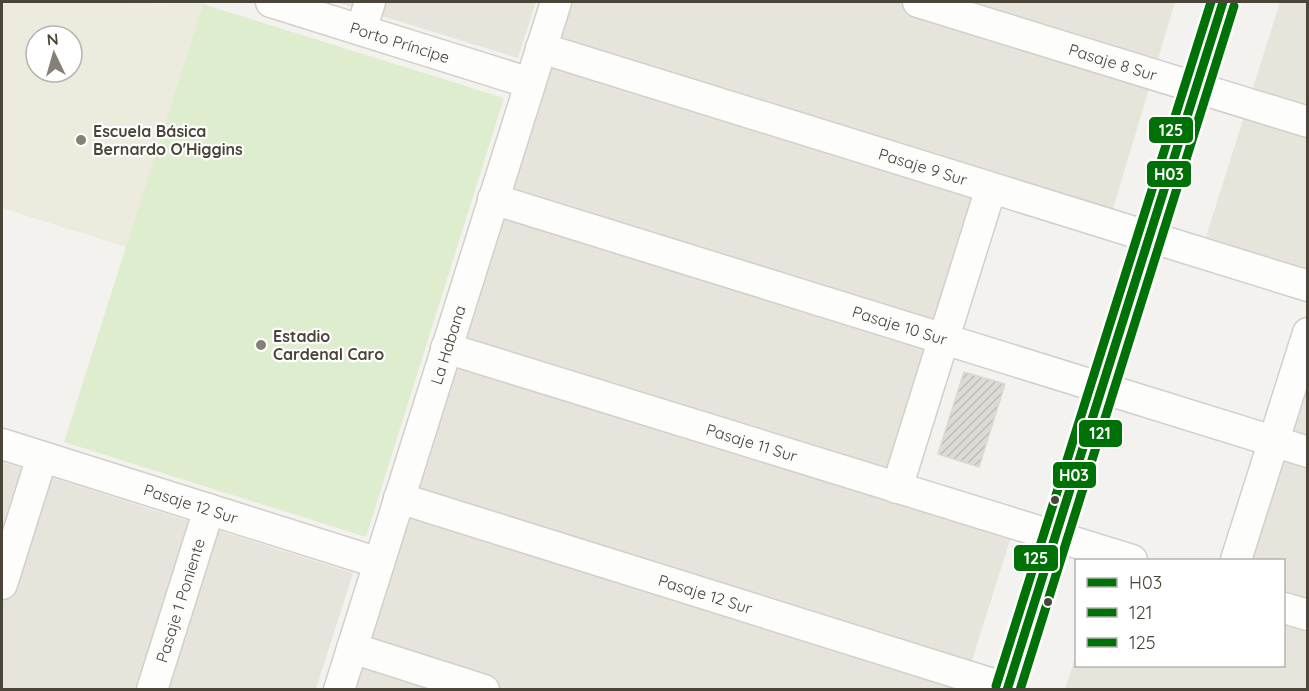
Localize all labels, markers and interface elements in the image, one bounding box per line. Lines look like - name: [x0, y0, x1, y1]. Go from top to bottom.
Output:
- street label: Porto Príncipe: [347, 17, 452, 67]
- north arrow: [24, 24, 84, 84]
- text: N: [46, 29, 59, 50]
- street label: Pasaje 8 Sur: [1066, 39, 1160, 85]
- line badge: 125: [1148, 116, 1194, 144]
- text: 125: [1159, 120, 1183, 140]
- place label: Escuela Básica Bernardo O'Higgins: [93, 121, 243, 159]
- marker: Escuela Básica Bernardo O'Higgins: [74, 133, 88, 147]
- street label: Pasaje 9 Sur: [876, 143, 970, 190]
- line badge: H03: [1146, 160, 1192, 188]
- text: H03: [1154, 164, 1184, 184]
- street label: Pasaje 10 Sur: [850, 301, 950, 349]
- street label: La Habana: [426, 303, 470, 387]
- place label: Estadio Cardenal Caro: [273, 326, 384, 364]
- marker: Estadio Cardenal Caro: [254, 338, 268, 352]
- street label: Pasaje 11 Sur: [704, 419, 800, 466]
- line badge: 121: [1078, 419, 1123, 448]
- text: 121: [1089, 423, 1111, 443]
- line badge: H03: [1052, 461, 1097, 489]
- text: H03: [1059, 465, 1089, 485]
- street label: Pasaje 12 Sur: [141, 479, 240, 528]
- unlabelled marker: [1049, 494, 1061, 506]
- street label: Pasaje 1 Poniente: [151, 536, 209, 665]
- line badge: 125: [1013, 544, 1059, 572]
- text: 125: [1024, 548, 1048, 568]
- legend: [1075, 559, 1285, 667]
- street label: Pasaje 12 Sur: [656, 570, 755, 618]
- text: H03: [1129, 571, 1162, 594]
- unlabelled marker: [1042, 596, 1054, 608]
- text: 121: [1129, 601, 1152, 624]
- text: 125: [1129, 631, 1155, 654]

